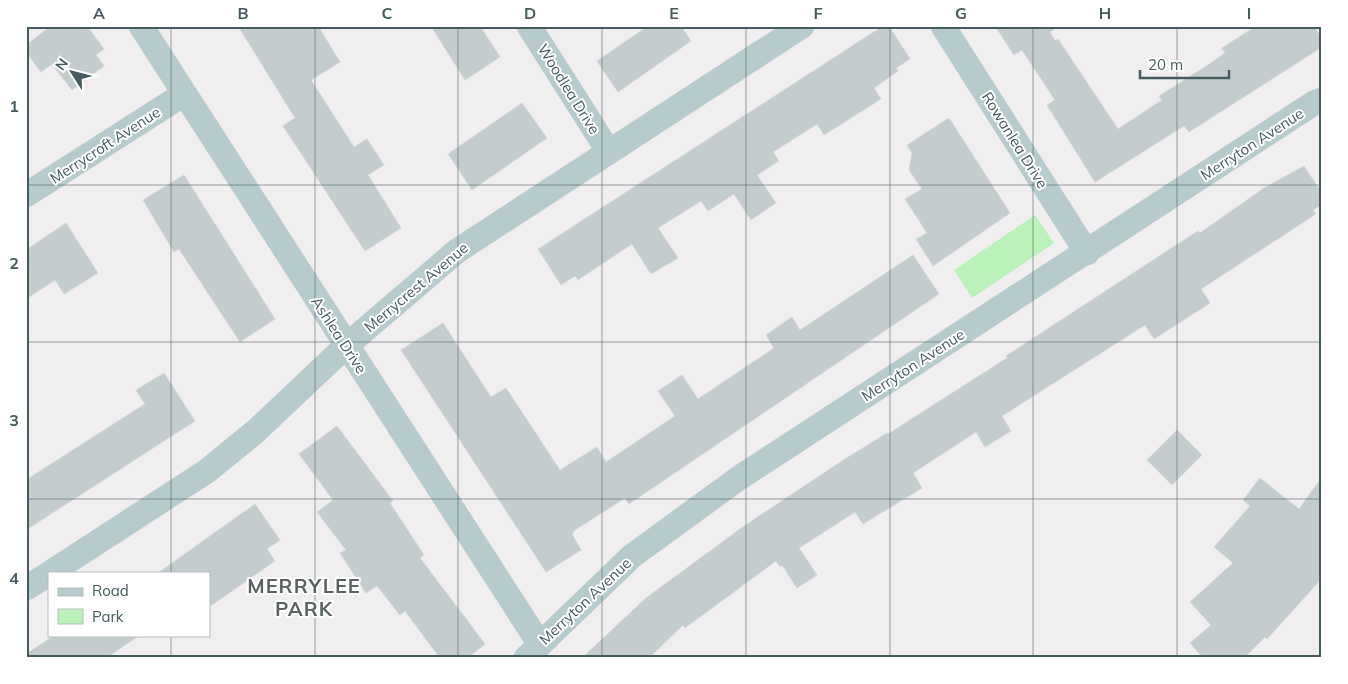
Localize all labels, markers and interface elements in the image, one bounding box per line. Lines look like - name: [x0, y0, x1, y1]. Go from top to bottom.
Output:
- text: A: [93, 3, 105, 23]
- text: B: [237, 3, 249, 23]
- text: C: [382, 3, 393, 23]
- text: D: [524, 3, 536, 23]
- text: E: [669, 3, 679, 23]
- text: F: [813, 3, 823, 23]
- text: G: [955, 3, 967, 23]
- text: H: [1099, 3, 1111, 23]
- text: I: [1247, 3, 1251, 23]
- street label: Woodlea Drive: [534, 40, 604, 138]
- north arrow: [48, 48, 98, 98]
- scale bar: [1140, 48, 1229, 80]
- text: N: [51, 55, 72, 74]
- text: 20 m: [1148, 55, 1183, 74]
- street label: Rowanlea Drive: [978, 88, 1052, 192]
- text: 1: [9, 96, 19, 116]
- street label: Merrycroft Avenue: [46, 102, 164, 188]
- street label: Merryton Avenue: [1197, 104, 1307, 184]
- street label: Merrycrest Avenue: [360, 238, 472, 336]
- text: 2: [9, 253, 19, 273]
- street label: Ashlea Drive: [307, 293, 371, 377]
- street label: Merryton Avenue: [858, 325, 968, 405]
- text: 3: [9, 410, 19, 430]
- street label: Merryton Avenue: [535, 553, 635, 649]
- text: 4: [9, 568, 19, 588]
- legend: [48, 572, 210, 636]
- district label: MERRYLEE PARK: [247, 573, 361, 621]
- text: Road: [92, 581, 129, 600]
- text: Park: [92, 607, 124, 626]

